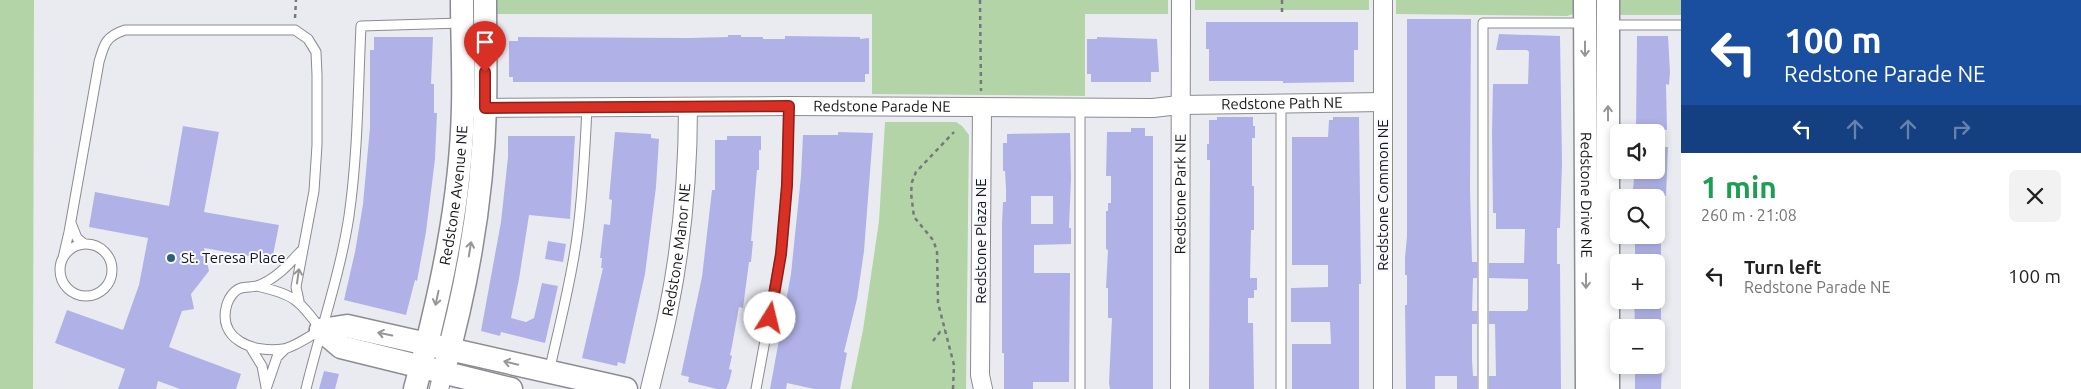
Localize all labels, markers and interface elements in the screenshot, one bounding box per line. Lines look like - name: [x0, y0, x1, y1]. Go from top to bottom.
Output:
- icon: left: [1701, 20, 1766, 85]
- text: 100 m: [1784, 20, 1882, 60]
- pin: [464, 21, 506, 72]
- icon: arrive: [471, 28, 499, 56]
- one-way arrow: [1581, 40, 1590, 56]
- text: Redstone Parade NE: [1784, 61, 1985, 86]
- street label: Redstone Path NE: [1221, 94, 1343, 112]
- street label: Redstone Parade NE: [813, 97, 951, 115]
- one-way arrow: [1603, 105, 1613, 122]
- icon: left: [1788, 115, 1816, 143]
- icon: ahead: [1841, 115, 1869, 143]
- icon: ahead: [1894, 115, 1922, 143]
- icon: right: [1947, 115, 1975, 143]
- street label: Redstone Common NE: [1374, 119, 1391, 271]
- map controls: [1610, 124, 1665, 374]
- button: sound: [1610, 124, 1665, 179]
- street label: Redstone Avenue NE: [436, 125, 470, 267]
- street label: Redstone Drive NE: [1578, 132, 1595, 258]
- street label: Redstone Park NE: [1171, 134, 1189, 254]
- text: 1 min: [1701, 170, 1777, 204]
- button: close: [2009, 170, 2061, 222]
- street label: Redstone Plaza NE: [972, 178, 989, 304]
- street label: Redstone Manor NE: [658, 183, 693, 318]
- button: search: [1610, 189, 1665, 244]
- text: 260 m · 21:08: [1701, 206, 1797, 224]
- one-way arrow: [465, 241, 475, 257]
- place label: St. Teresa Place: [181, 249, 285, 266]
- marker: St. Teresa Place: [165, 252, 177, 264]
- button: +: [1610, 254, 1665, 309]
- text: Turn left: [1744, 256, 1822, 278]
- icon: left: [1701, 262, 1729, 290]
- text: 100 m: [2008, 265, 2061, 287]
- one-way arrow: [293, 268, 303, 284]
- one-way arrow: [1581, 272, 1591, 289]
- text: Redstone Parade NE: [1744, 278, 1891, 296]
- one-way arrow: [432, 289, 442, 305]
- position arrow: [743, 291, 795, 343]
- button: −: [1610, 319, 1665, 374]
- one-way arrow: [377, 329, 393, 338]
- one-way arrow: [503, 358, 519, 367]

